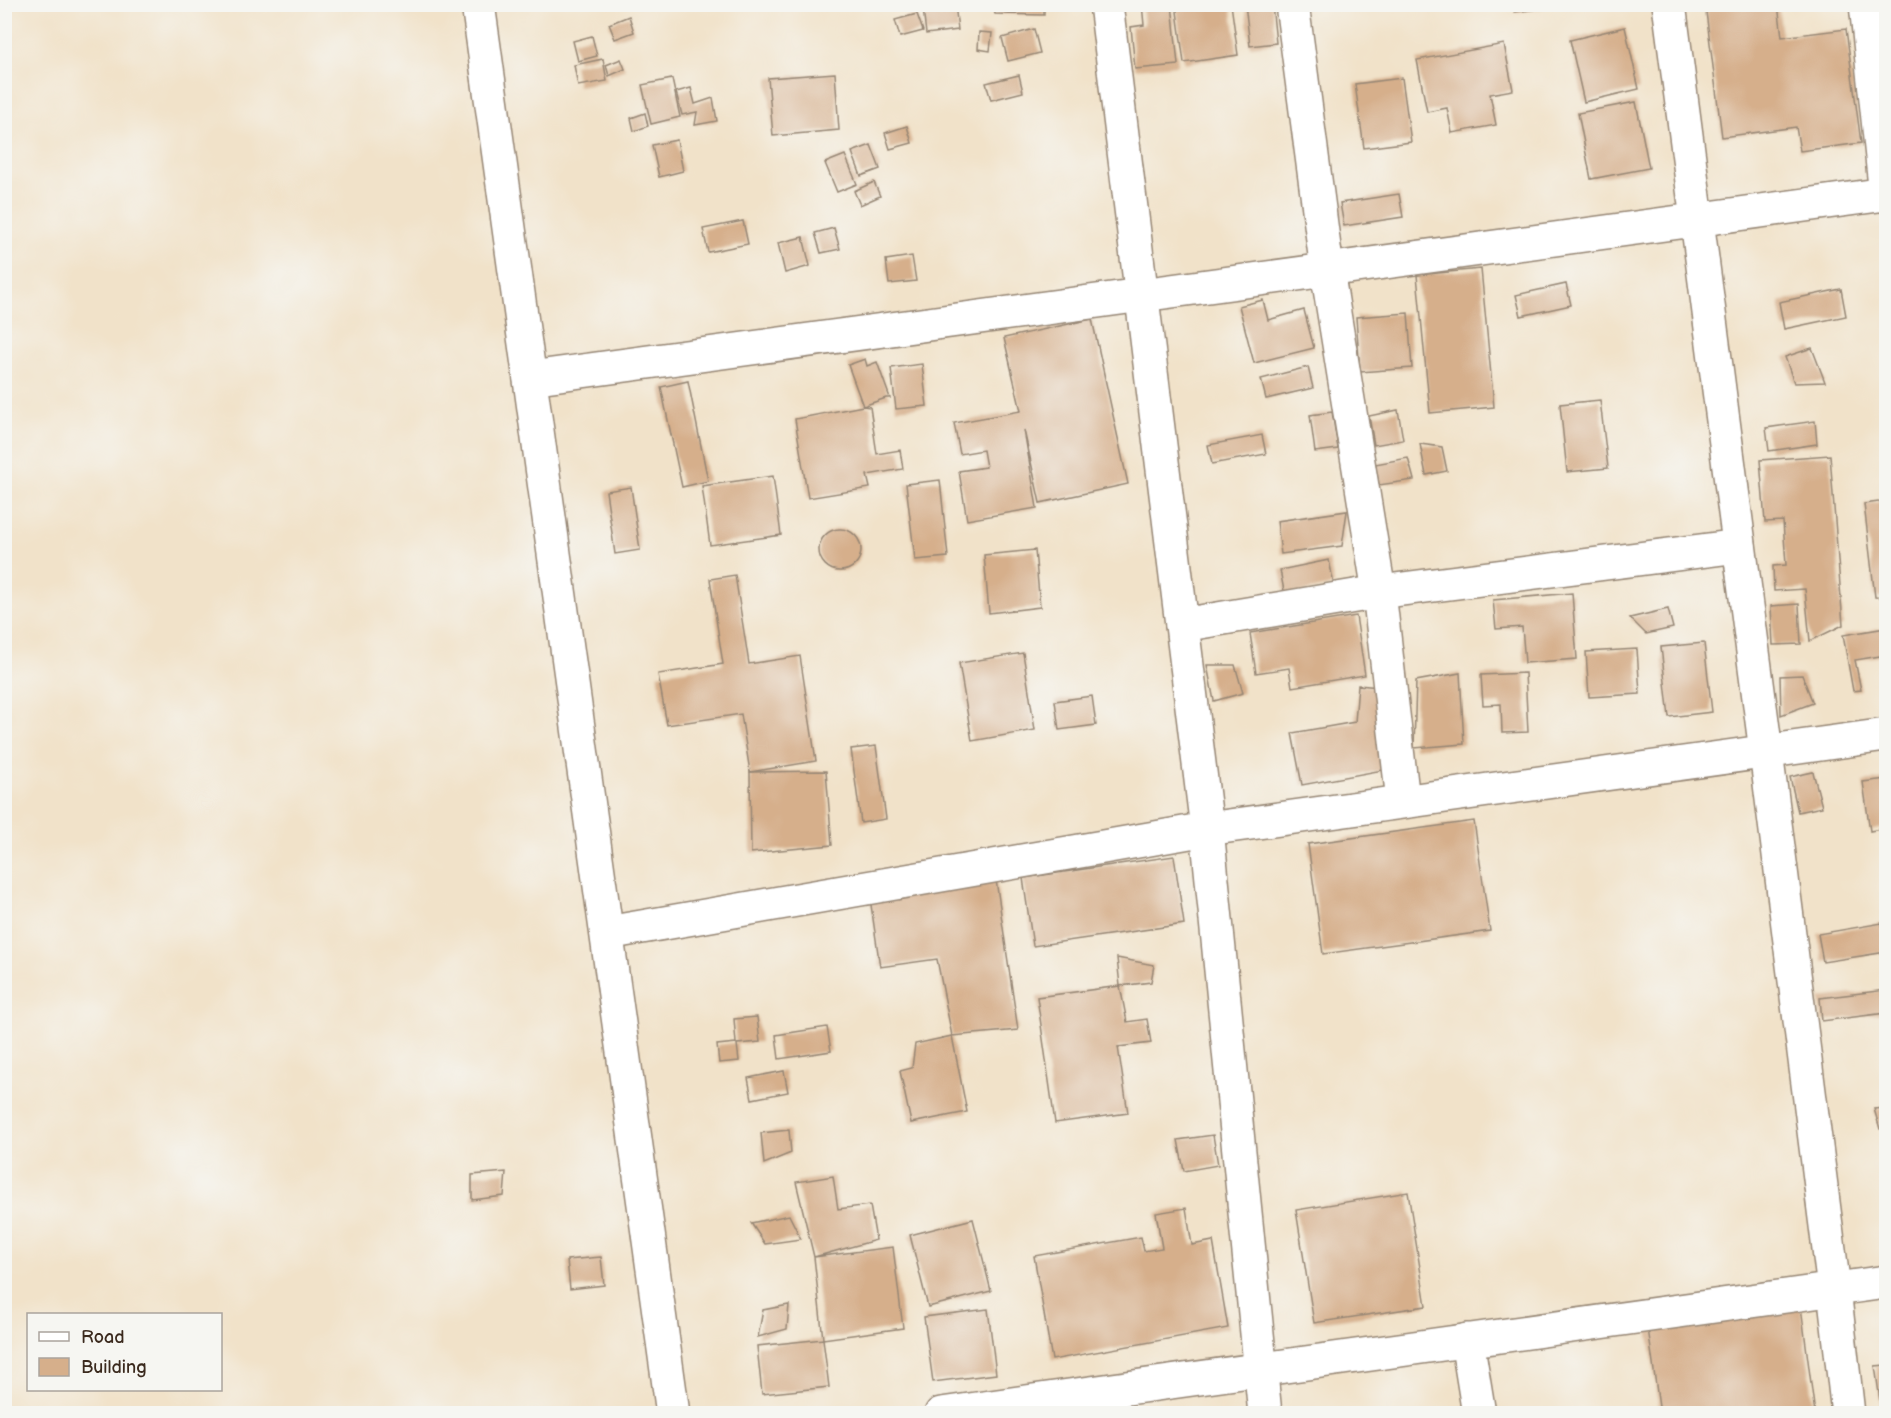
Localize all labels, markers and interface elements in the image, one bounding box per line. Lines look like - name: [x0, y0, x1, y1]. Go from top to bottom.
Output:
- legend: [27, 1313, 222, 1391]
- text: Road: [81, 1327, 125, 1348]
- text: Building: [81, 1357, 147, 1378]

